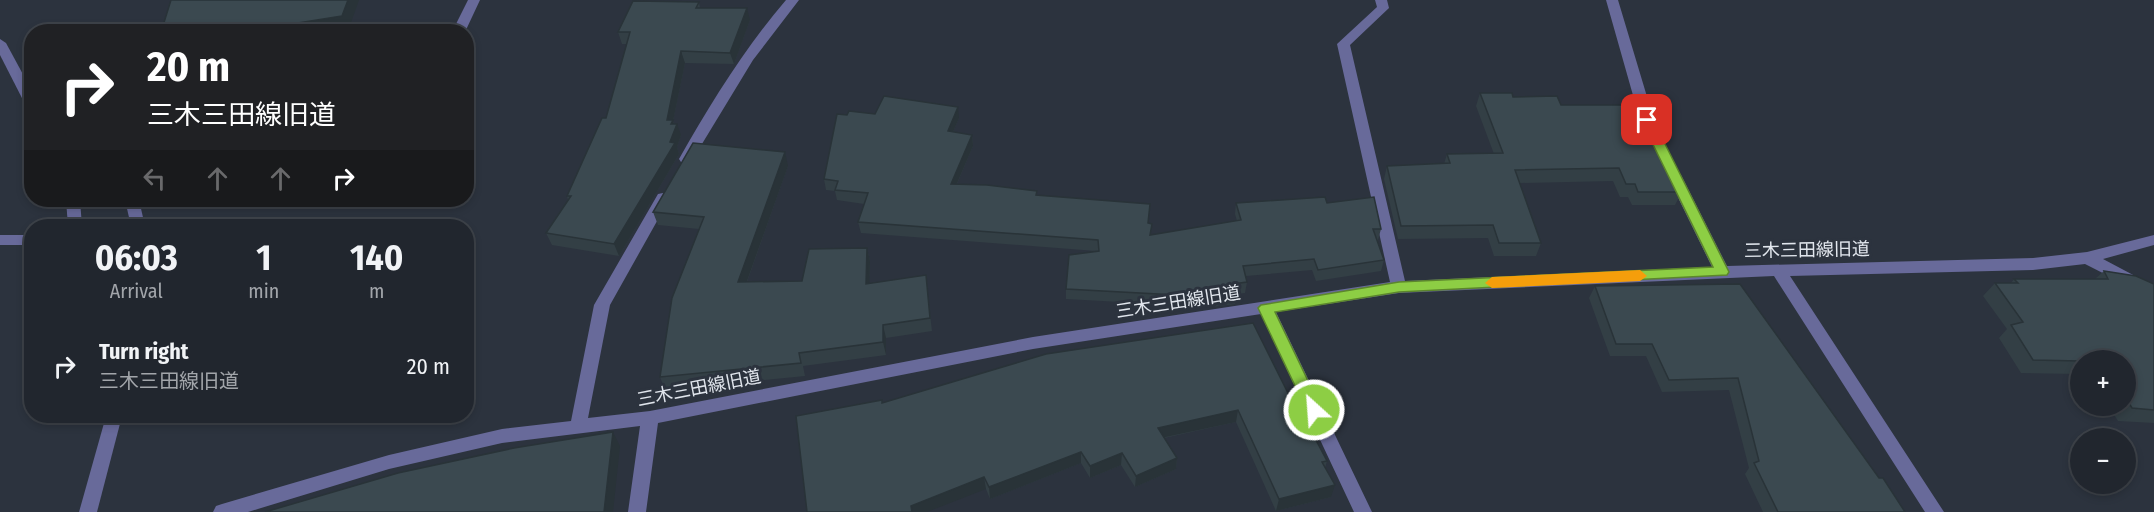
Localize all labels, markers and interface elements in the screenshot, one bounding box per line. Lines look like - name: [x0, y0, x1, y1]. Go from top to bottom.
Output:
- text: 20 m: [147, 42, 230, 92]
- icon: right: [48, 48, 126, 126]
- pin: [1621, 94, 1672, 145]
- text: 三木三田線旧道: [147, 99, 336, 131]
- icon: arrive: [1630, 103, 1663, 136]
- icon: left: [138, 162, 171, 195]
- icon: ahead: [201, 162, 234, 195]
- icon: ahead: [264, 162, 297, 195]
- icon: right: [327, 162, 360, 195]
- text: 06:03: [95, 236, 178, 280]
- text: 1: [256, 236, 271, 280]
- text: 140: [350, 236, 403, 280]
- street label: 三木三田線旧道: [1744, 238, 1870, 262]
- text: Arrival: [110, 279, 163, 303]
- text: min: [248, 279, 279, 303]
- text: m: [369, 279, 384, 303]
- street label: 三木三田線旧道: [1114, 281, 1242, 323]
- text: Turn right: [99, 338, 188, 365]
- icon: right: [48, 350, 81, 383]
- map controls: [2070, 350, 2136, 494]
- button: +: [2070, 350, 2136, 416]
- text: 20 m: [407, 353, 450, 380]
- street label: 三木三田線旧道: [635, 365, 763, 411]
- text: 三木三田線旧道: [99, 369, 239, 393]
- position arrow: [1282, 378, 1346, 442]
- button: −: [2070, 428, 2136, 494]

